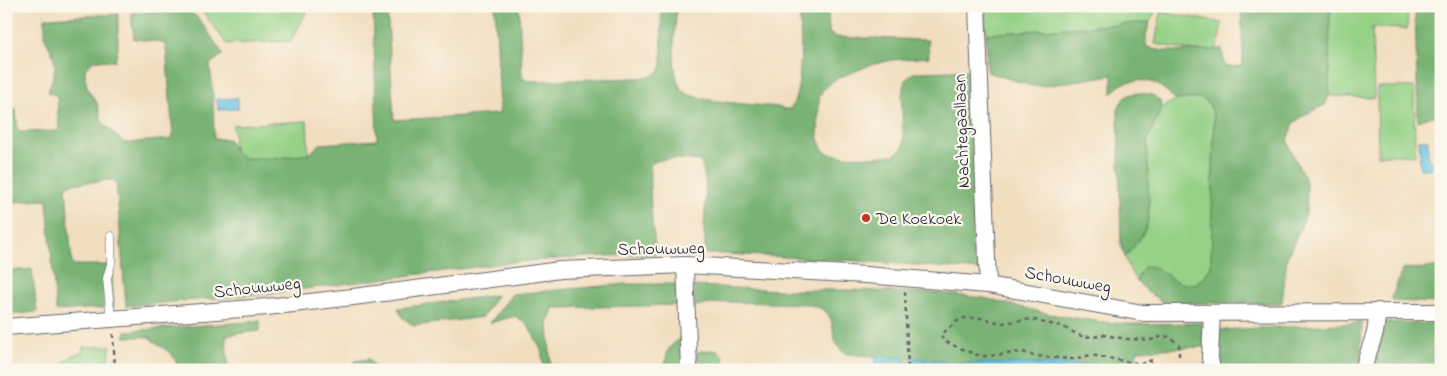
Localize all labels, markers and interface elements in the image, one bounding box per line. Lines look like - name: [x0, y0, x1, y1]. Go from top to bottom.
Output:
- street label: Nachtegaallaan: [948, 73, 979, 189]
- place label: De Koekoek: [875, 207, 961, 233]
- marker: De Koekoek: [860, 212, 872, 224]
- street label: Schouwweg: [617, 236, 705, 265]
- street label: Schouwweg: [1022, 261, 1113, 302]
- street label: Schouwweg: [212, 271, 302, 307]

